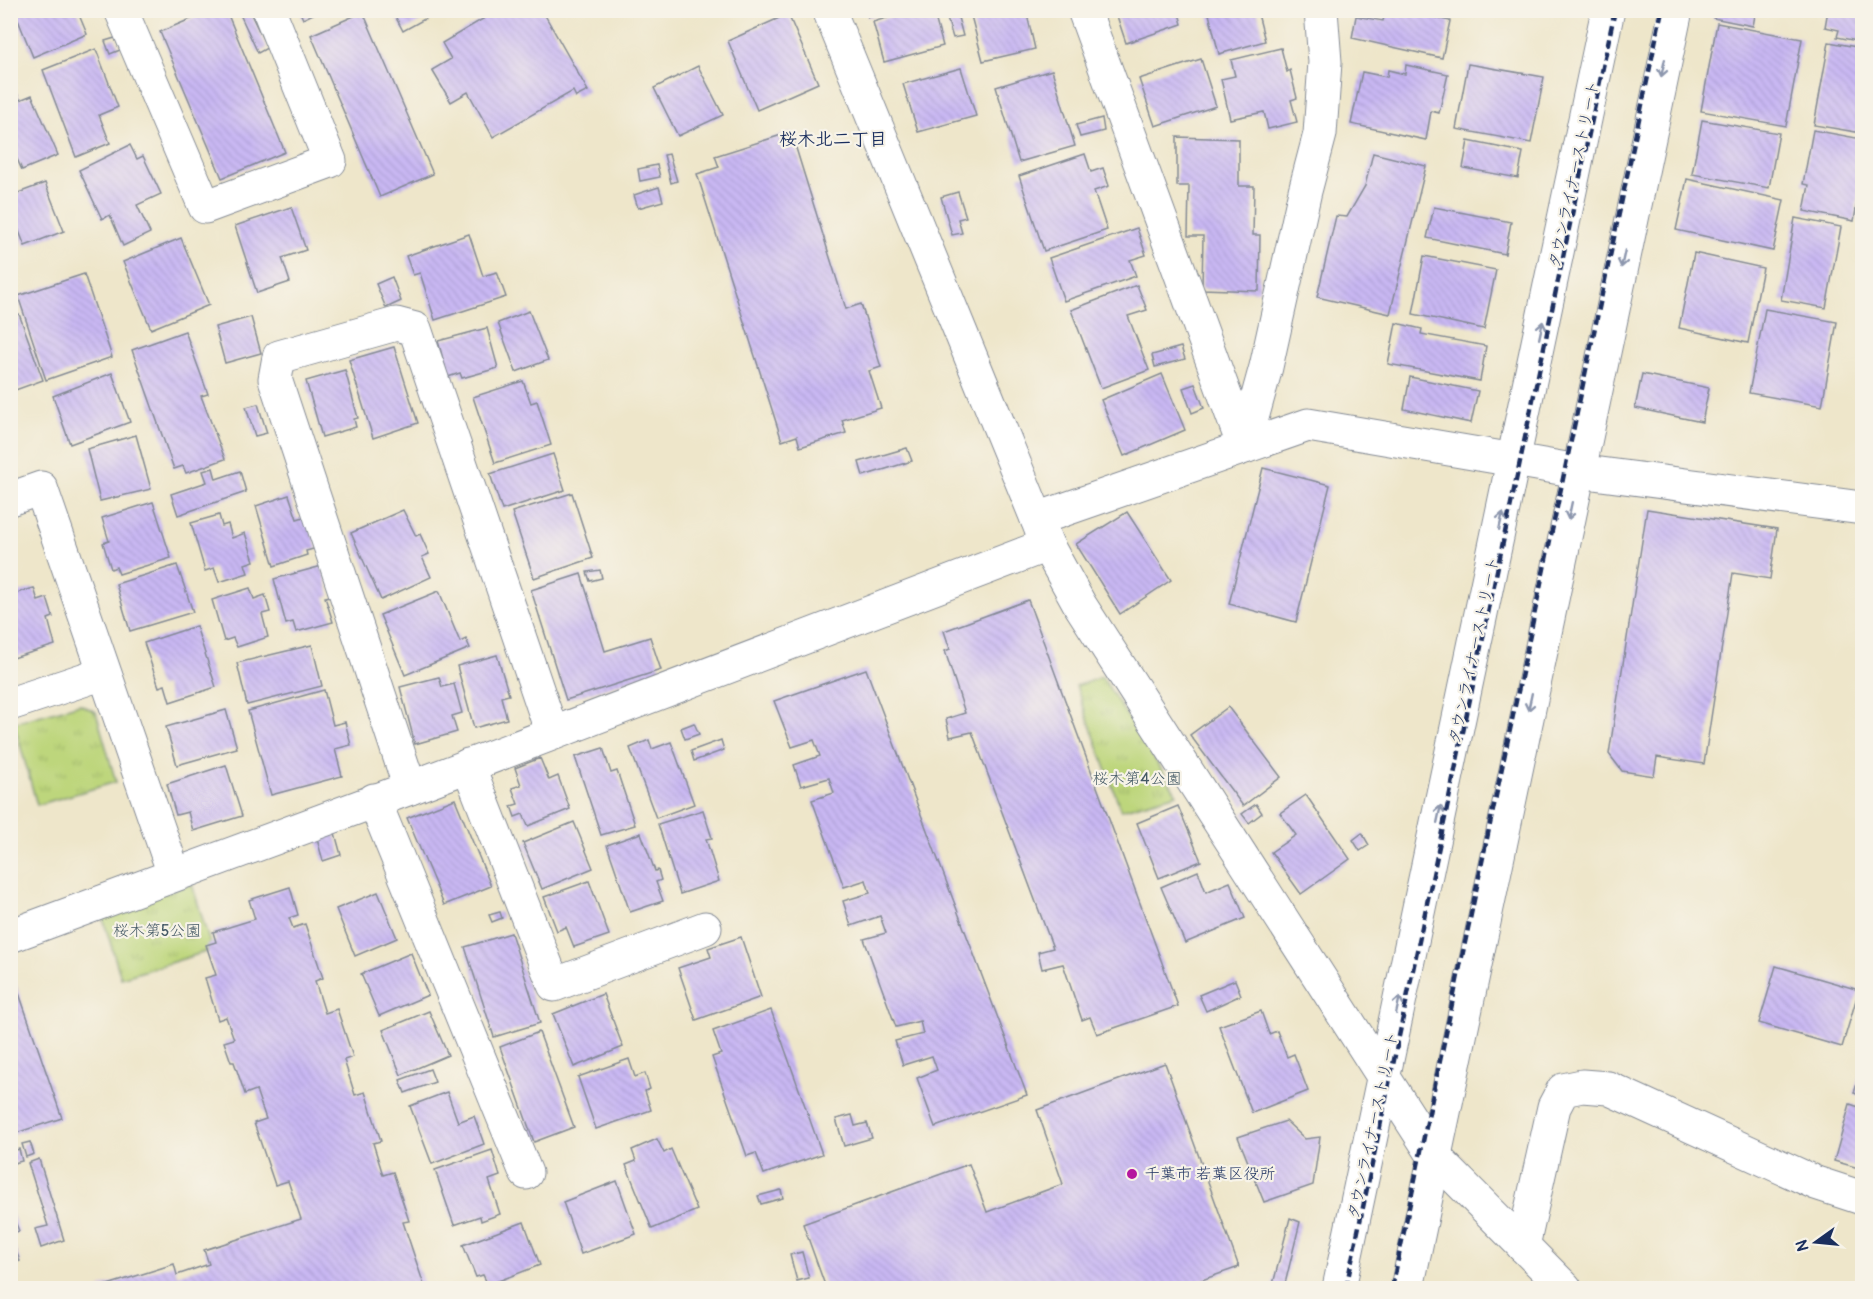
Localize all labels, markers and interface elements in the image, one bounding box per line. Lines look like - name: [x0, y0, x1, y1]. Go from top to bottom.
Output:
- one-way arrow: [1657, 58, 1669, 77]
- street label: タウンライナーストリート: [1544, 78, 1604, 270]
- district label: 桜木北二丁目: [779, 128, 887, 151]
- one-way arrow: [1617, 248, 1628, 268]
- one-way arrow: [1536, 321, 1547, 340]
- one-way arrow: [1564, 501, 1575, 520]
- one-way arrow: [1496, 512, 1507, 531]
- street label: タウンライナーストリート: [1444, 554, 1504, 746]
- one-way arrow: [1524, 692, 1535, 711]
- park label: 桜木第4公園: [1092, 769, 1182, 789]
- one-way arrow: [1434, 805, 1445, 825]
- park label: 桜木第5公園: [113, 921, 201, 941]
- one-way arrow: [1393, 996, 1404, 1015]
- street label: タウンライナーストリート: [1343, 1029, 1403, 1221]
- place label: 千葉市 若葉区役所: [1144, 1164, 1275, 1184]
- marker: 千葉市 若葉区役所: [1125, 1167, 1139, 1181]
- north arrow: [1786, 1212, 1846, 1272]
- text: N: [1791, 1238, 1814, 1253]

